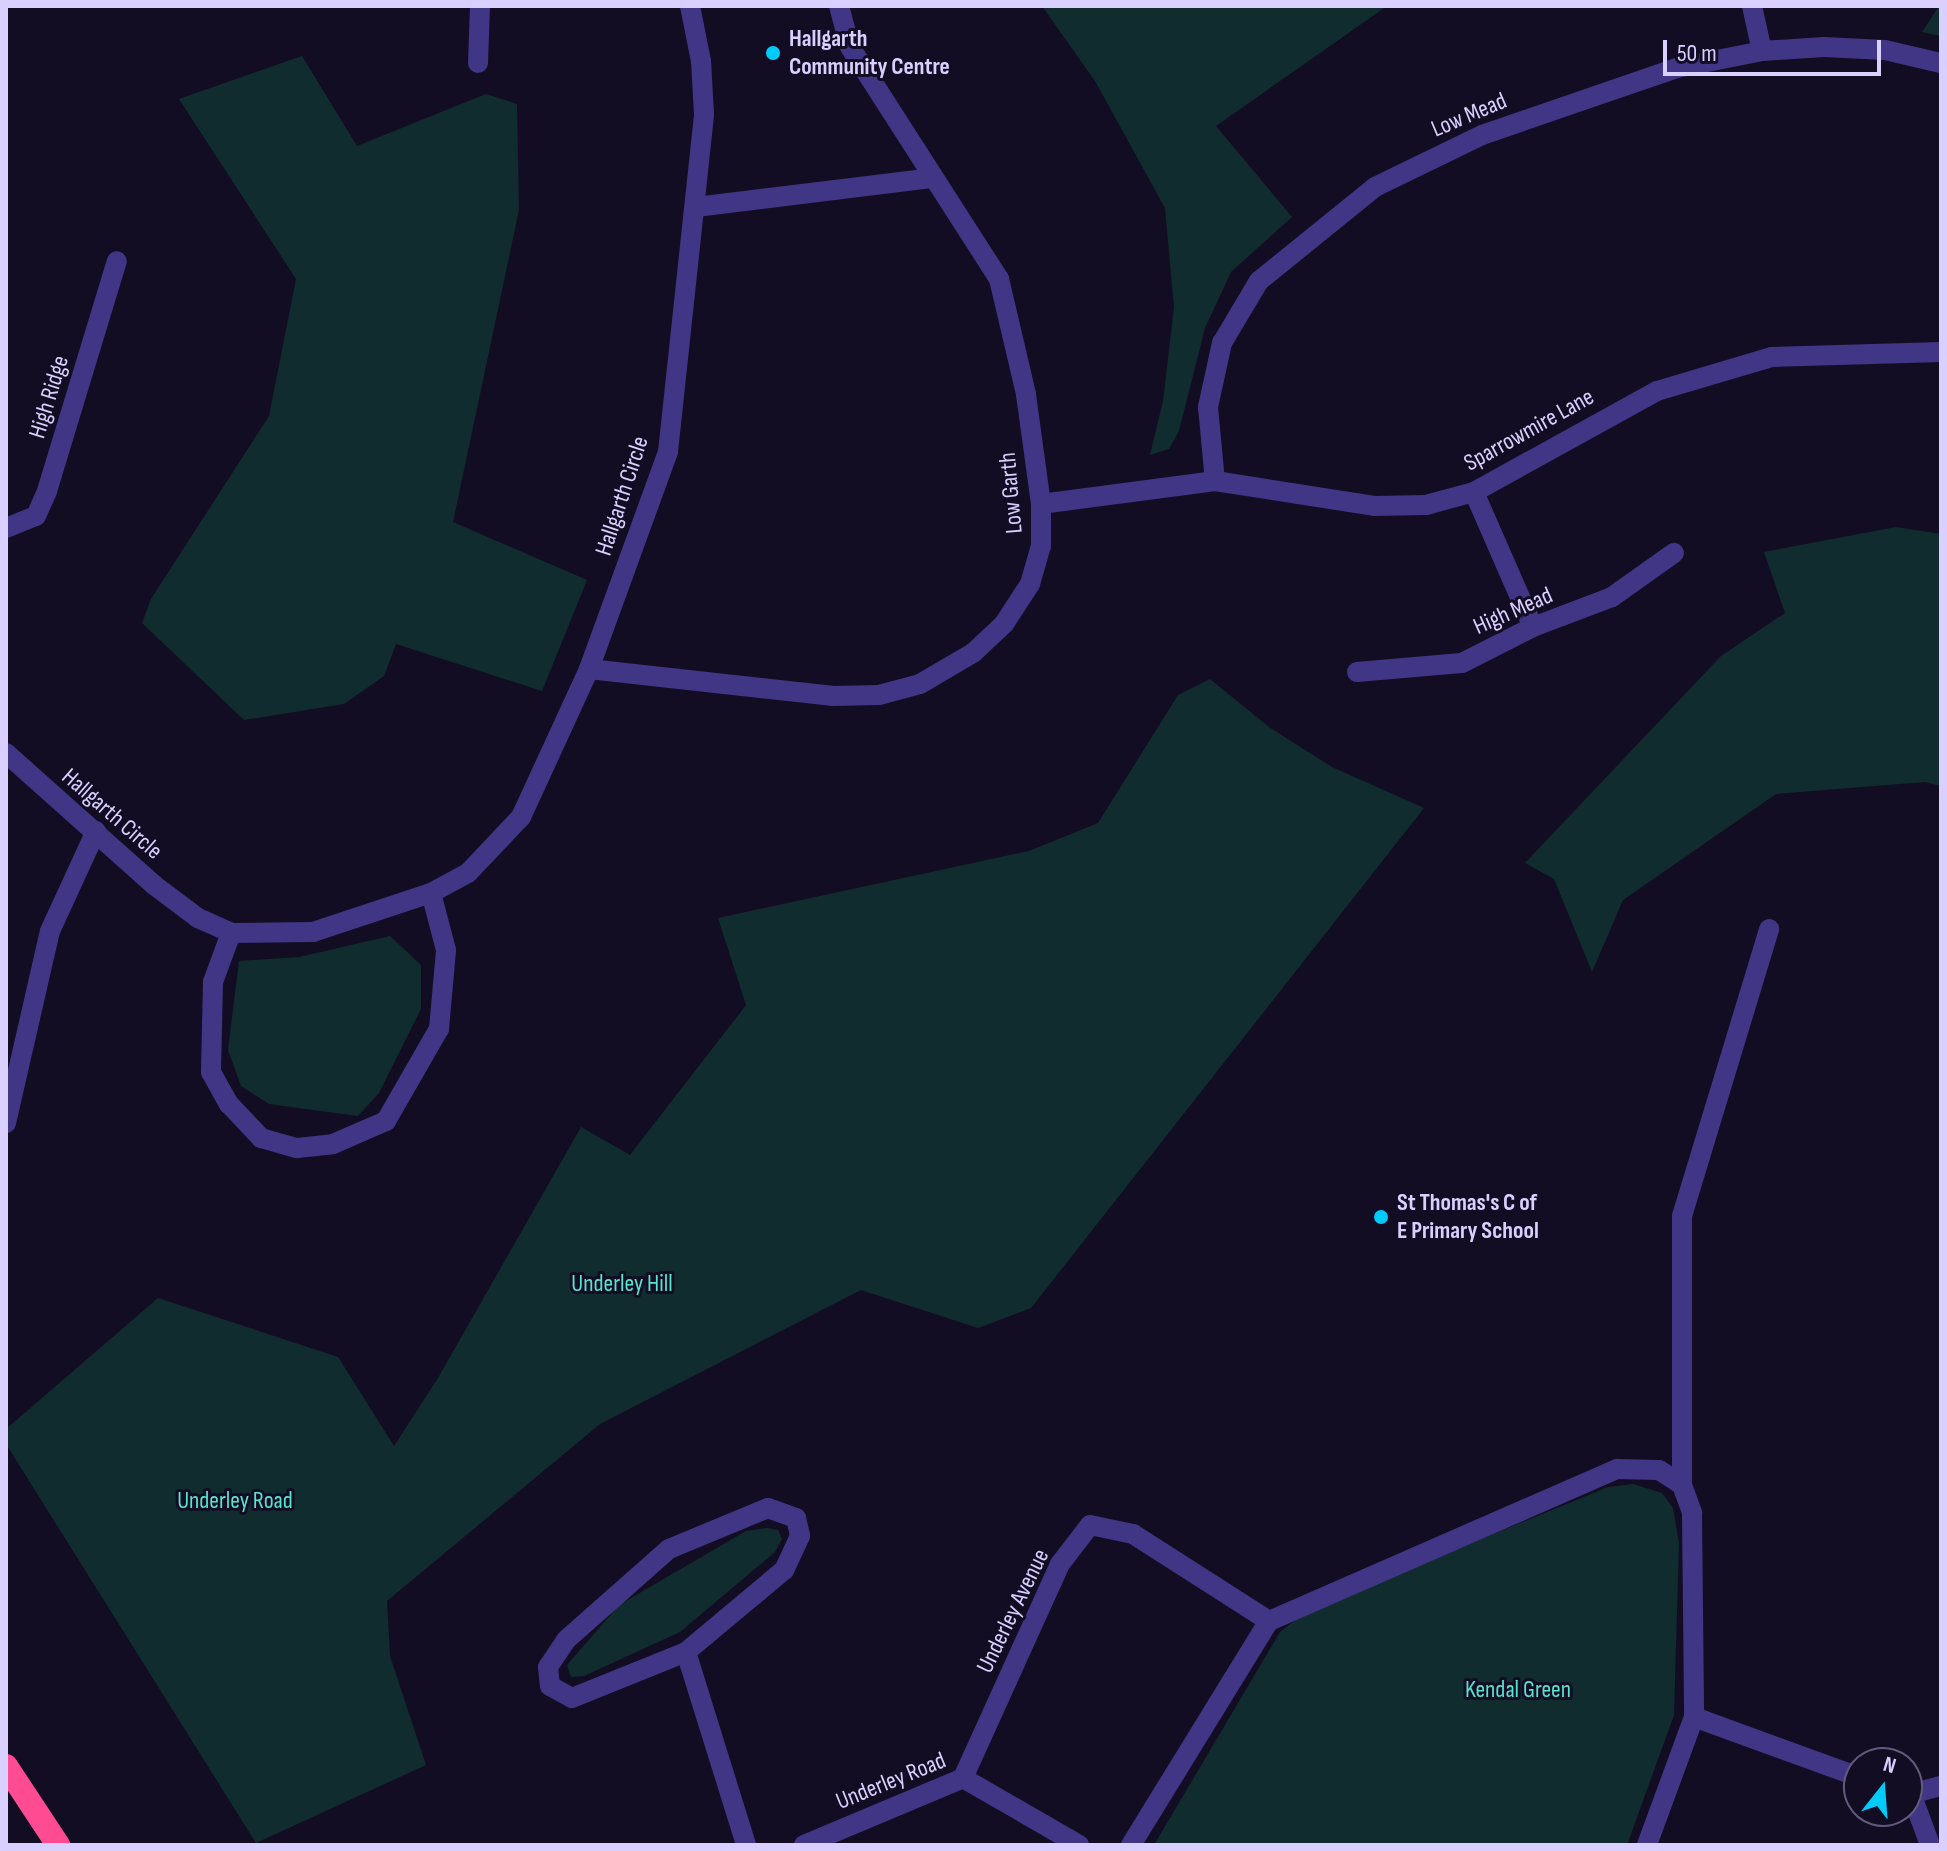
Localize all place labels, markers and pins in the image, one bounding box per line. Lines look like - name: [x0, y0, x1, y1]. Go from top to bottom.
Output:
- place label: Hallgarth Community Centre: [789, 25, 950, 81]
- marker: Hallgarth Community Centre: [764, 44, 782, 62]
- place label: St Thomas's C of E Primary School: [1397, 1189, 1539, 1245]
- marker: St Thomas's C of E Primary School: [1372, 1208, 1390, 1226]

